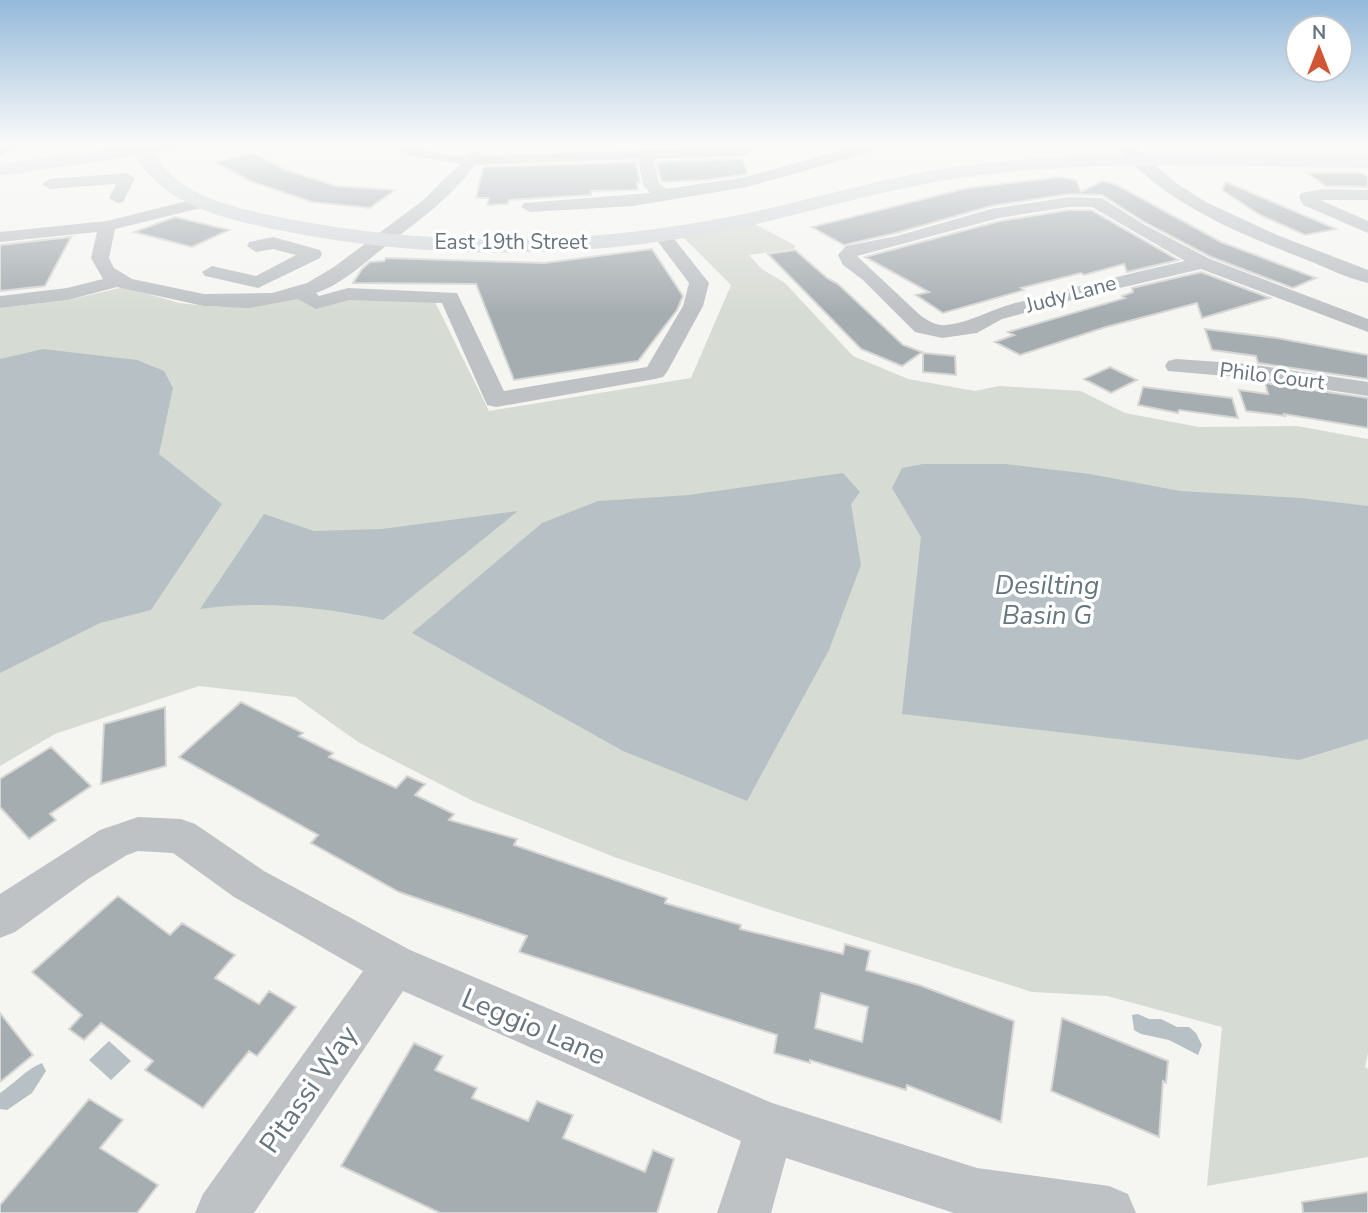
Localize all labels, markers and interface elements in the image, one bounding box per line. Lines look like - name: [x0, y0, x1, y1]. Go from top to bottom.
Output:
- north arrow: [1284, 14, 1354, 84]
- text: N: [1312, 20, 1326, 46]
- street label: East 19th Street: [434, 228, 588, 256]
- street label: Judy Lane: [1022, 268, 1119, 320]
- street label: Philo Court: [1218, 356, 1327, 396]
- water label: Desilting Basin G: [995, 568, 1099, 633]
- street label: Leggio Lane: [456, 980, 611, 1074]
- street label: Pitassi Way: [251, 1018, 367, 1161]

